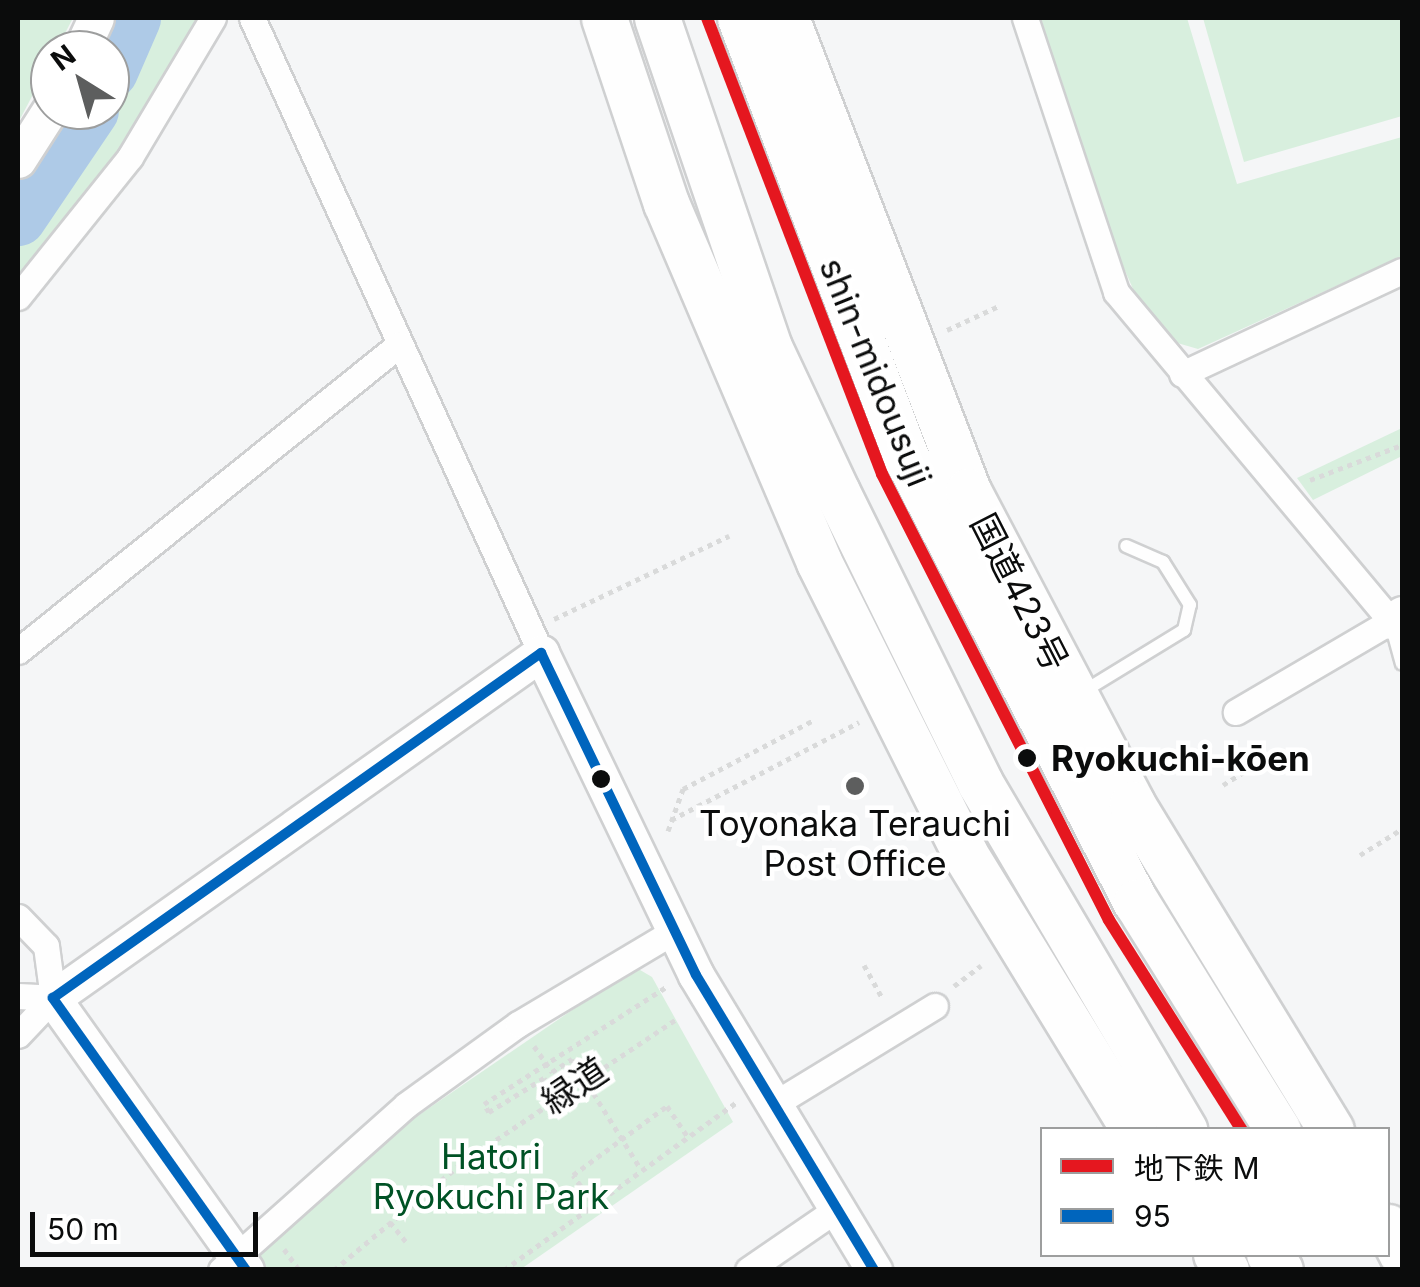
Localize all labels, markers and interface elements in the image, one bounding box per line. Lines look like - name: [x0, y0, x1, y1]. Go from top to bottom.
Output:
- north arrow: [30, 30, 130, 130]
- text: N: [44, 38, 82, 78]
- street label: shin-midousuji: [811, 252, 941, 492]
- street label: 国道423号: [963, 506, 1077, 678]
- place label: Ryokuchi-kōen: [1051, 737, 1310, 779]
- marker: Ryokuchi-kōen: [1012, 743, 1042, 773]
- unlabelled marker: [591, 769, 611, 789]
- marker: Toyonaka Terauchi Post Office: [844, 775, 866, 797]
- place label: Toyonaka Terauchi Post Office: [699, 802, 1011, 884]
- street label: 緑道: [533, 1048, 615, 1122]
- legend: [1040, 1127, 1390, 1257]
- park label: Hatori Ryokuchi Park: [373, 1135, 609, 1217]
- text: 地下鉄 M: [1134, 1150, 1260, 1186]
- scale bar: [35, 1192, 262, 1254]
- text: 95: [1134, 1198, 1171, 1234]
- text: 50 m: [47, 1211, 119, 1247]

